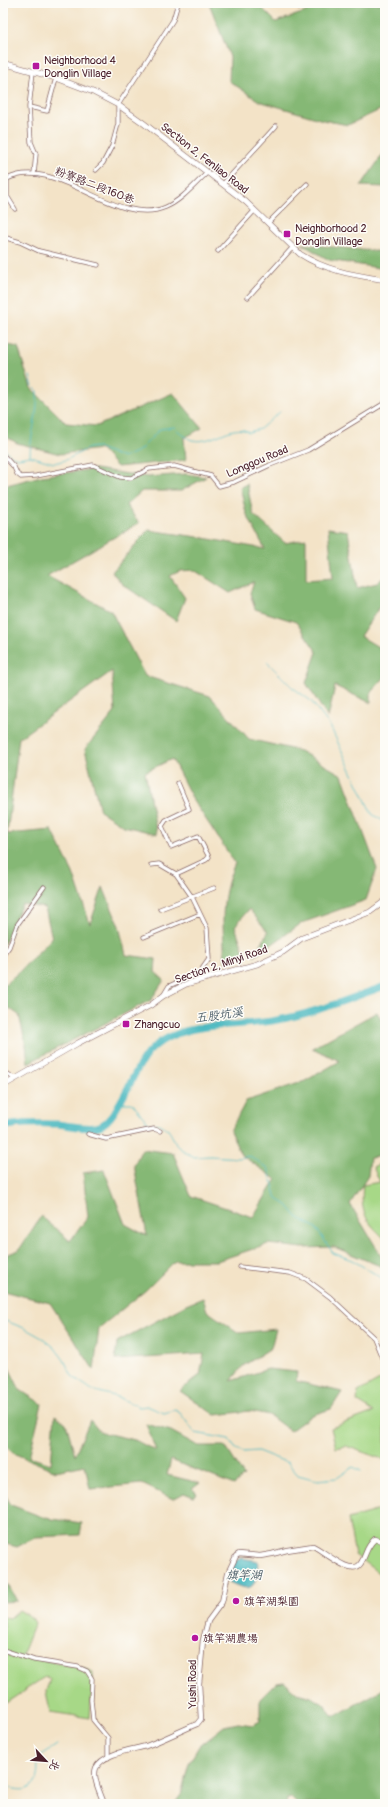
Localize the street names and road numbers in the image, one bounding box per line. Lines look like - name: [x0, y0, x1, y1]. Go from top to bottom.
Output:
- street label: Section 2, Fenliao Road: [158, 120, 251, 197]
- street label: 粉寮路二段160巷: [53, 164, 136, 207]
- street label: Longgou Road: [224, 443, 290, 480]
- street label: Section 2, Minyi Road: [173, 943, 269, 986]
- street label: Yushi Road: [186, 1660, 199, 1709]

